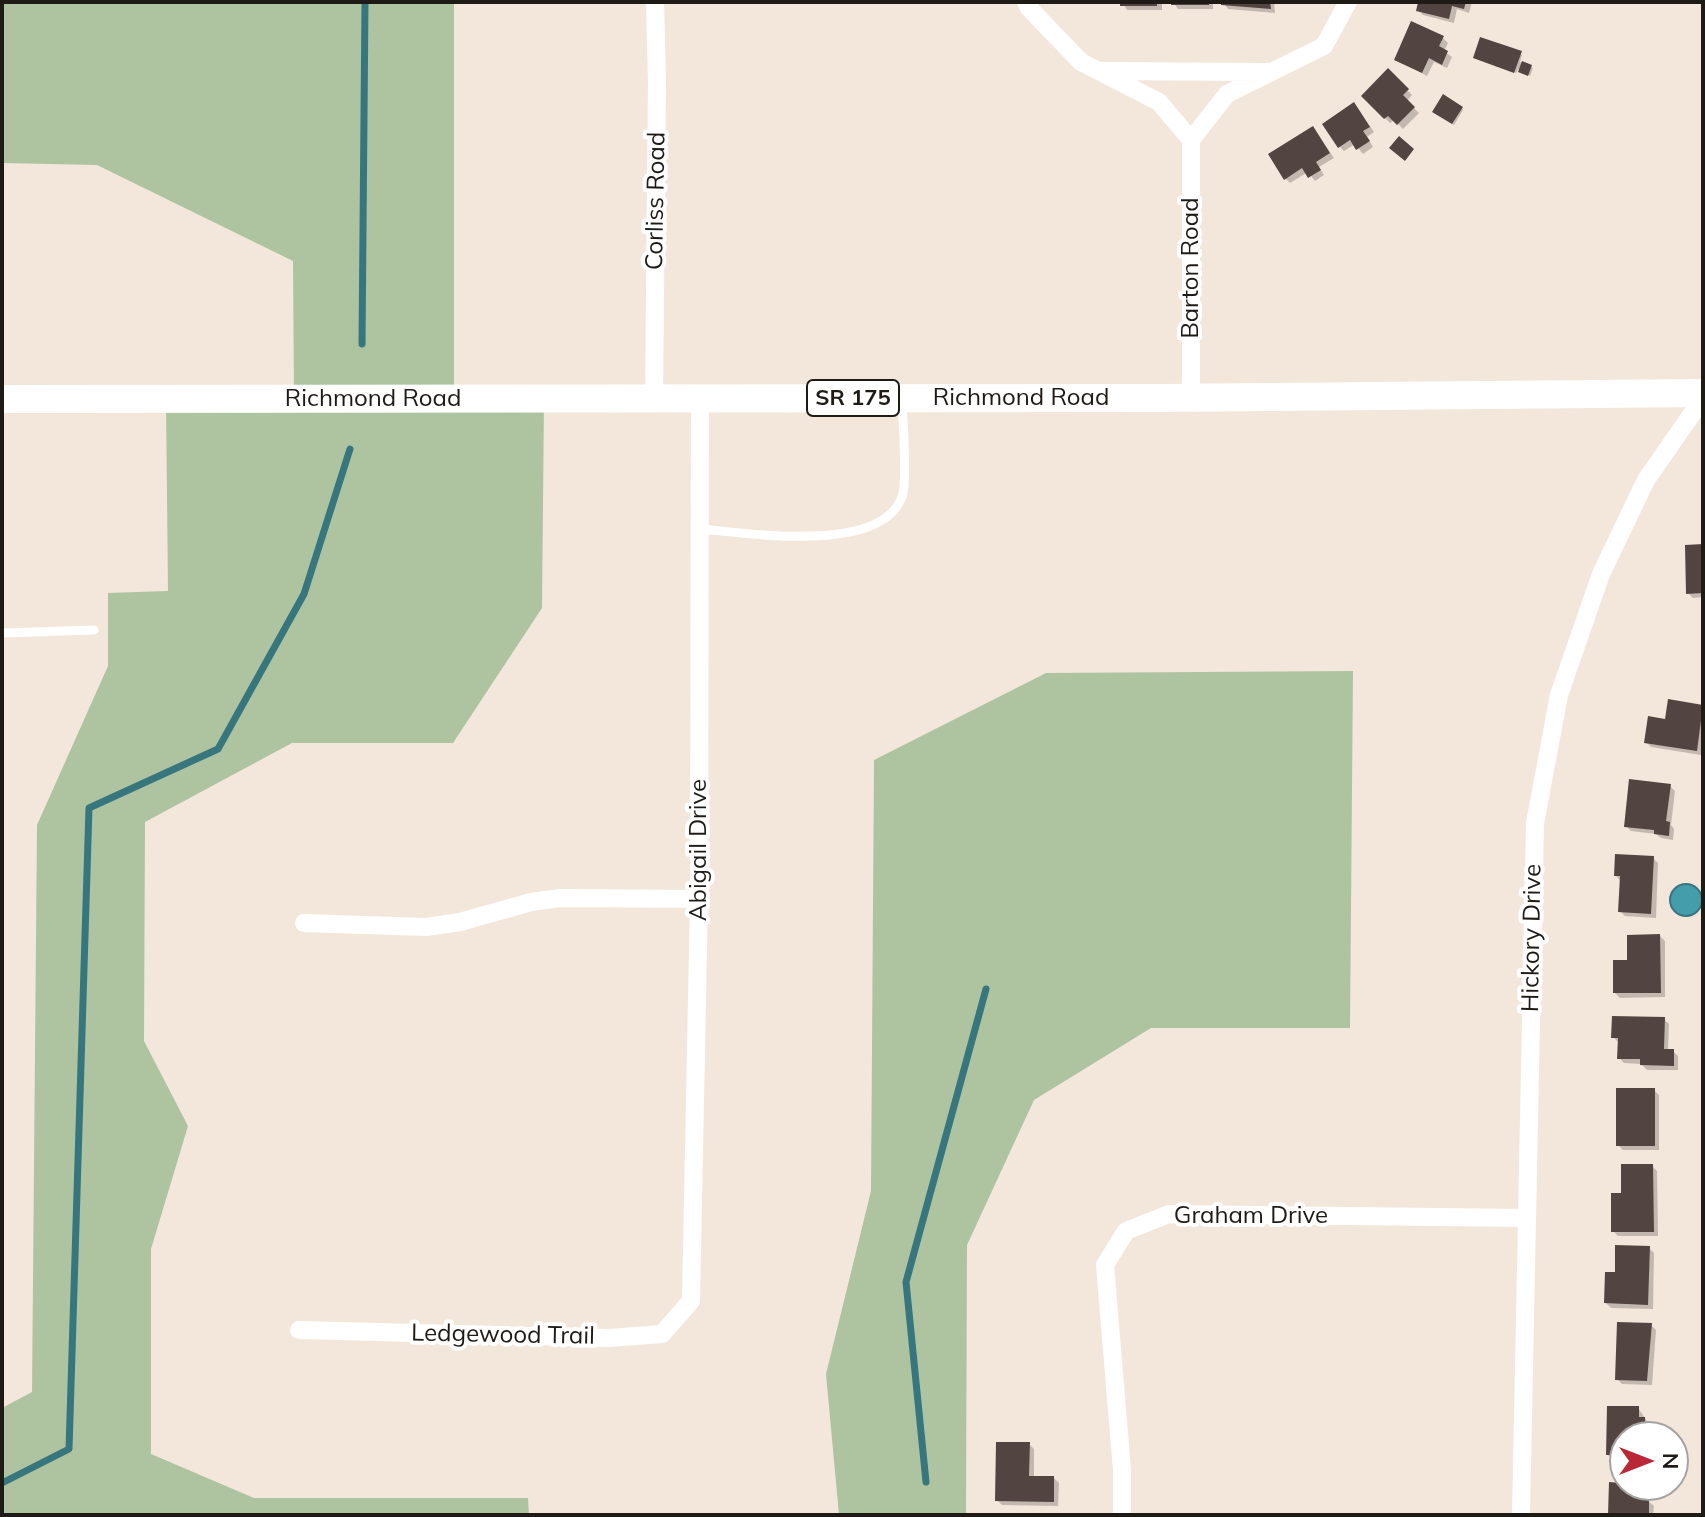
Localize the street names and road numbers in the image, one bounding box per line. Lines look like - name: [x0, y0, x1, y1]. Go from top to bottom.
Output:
- street label: Corliss Road: [640, 132, 672, 270]
- street label: Barton Road: [1177, 197, 1205, 339]
- road number: SR 175: [807, 380, 899, 416]
- street label: Richmond Road: [933, 384, 1109, 412]
- street label: Richmond Road: [285, 385, 461, 413]
- street label: Abigail Drive: [685, 779, 713, 921]
- street label: Hickory Drive: [1516, 864, 1548, 1012]
- street label: Graham Drive: [1174, 1202, 1328, 1230]
- street label: Ledgewood Trail: [411, 1319, 595, 1351]

